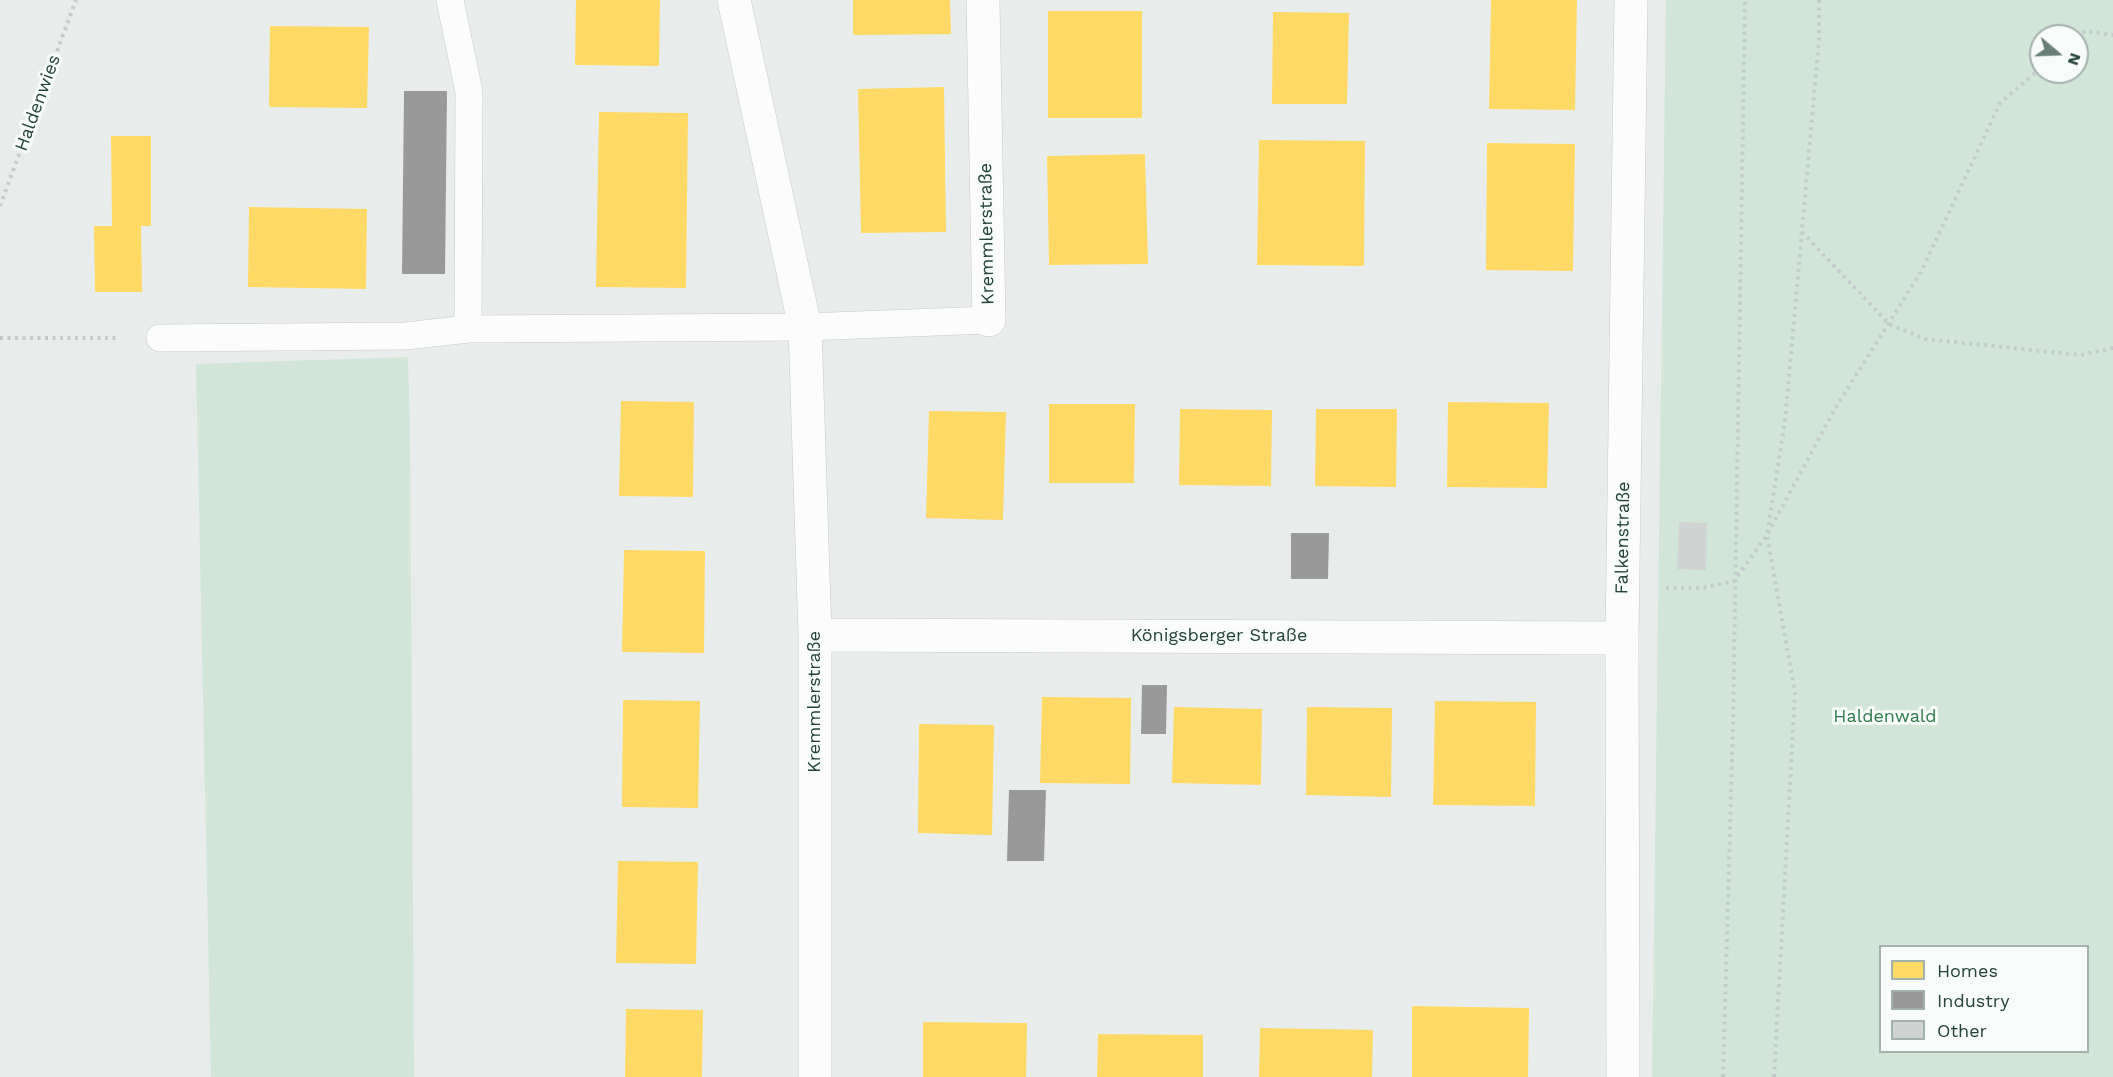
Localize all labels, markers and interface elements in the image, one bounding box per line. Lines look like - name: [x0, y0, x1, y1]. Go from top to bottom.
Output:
- north arrow: [2029, 24, 2089, 84]
- text: N: [2064, 51, 2086, 68]
- street label: Haldenwies: [11, 52, 65, 154]
- street label: Kremmlerstraße: [975, 163, 999, 305]
- street label: Falkenstraße: [1611, 481, 1635, 595]
- street label: Königsberger Straße: [1131, 625, 1307, 647]
- street label: Kremmlerstraße: [804, 631, 826, 773]
- park label: Haldenwald: [1833, 706, 1937, 728]
- legend: [1879, 945, 2089, 1053]
- text: Homes: [1937, 960, 1998, 981]
- text: Industry: [1937, 990, 2009, 1011]
- text: Other: [1937, 1020, 1987, 1041]

